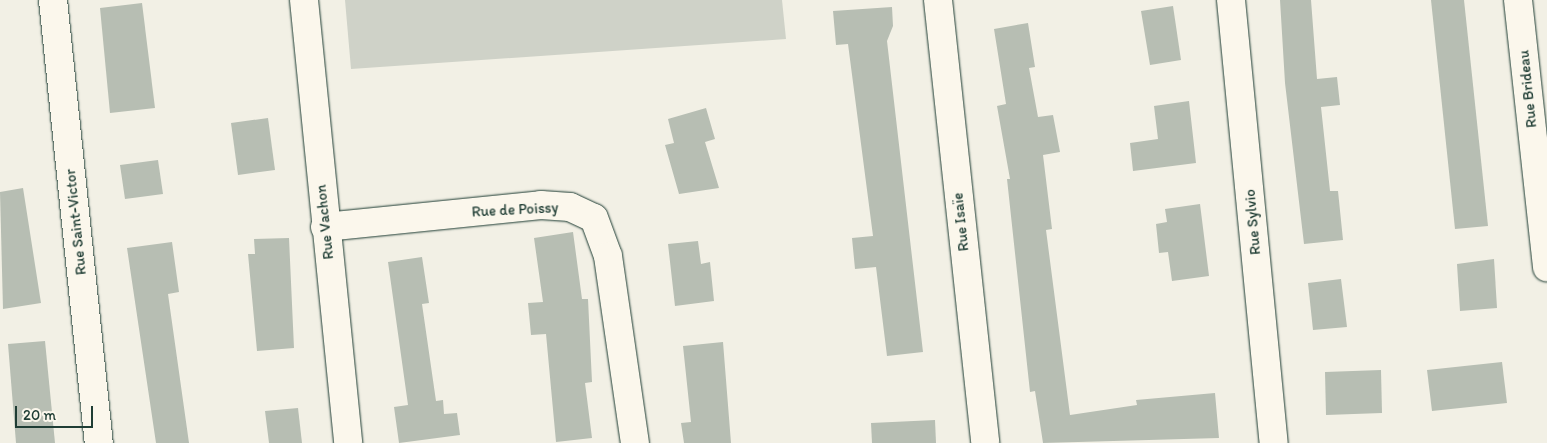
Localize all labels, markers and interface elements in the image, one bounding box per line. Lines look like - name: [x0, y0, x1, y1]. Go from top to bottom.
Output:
- street label: Rue Brideau: [1515, 49, 1541, 129]
- street label: Rue Saint-Victor: [61, 168, 91, 276]
- street label: Rue Vachon: [312, 184, 338, 260]
- street label: Rue Sylvio: [1241, 188, 1265, 256]
- street label: Rue Isaïe: [949, 192, 973, 252]
- street label: Rue de Poissy: [471, 199, 559, 221]
- scale bar: [18, 396, 95, 428]
- text: 20 m: [23, 406, 56, 424]

